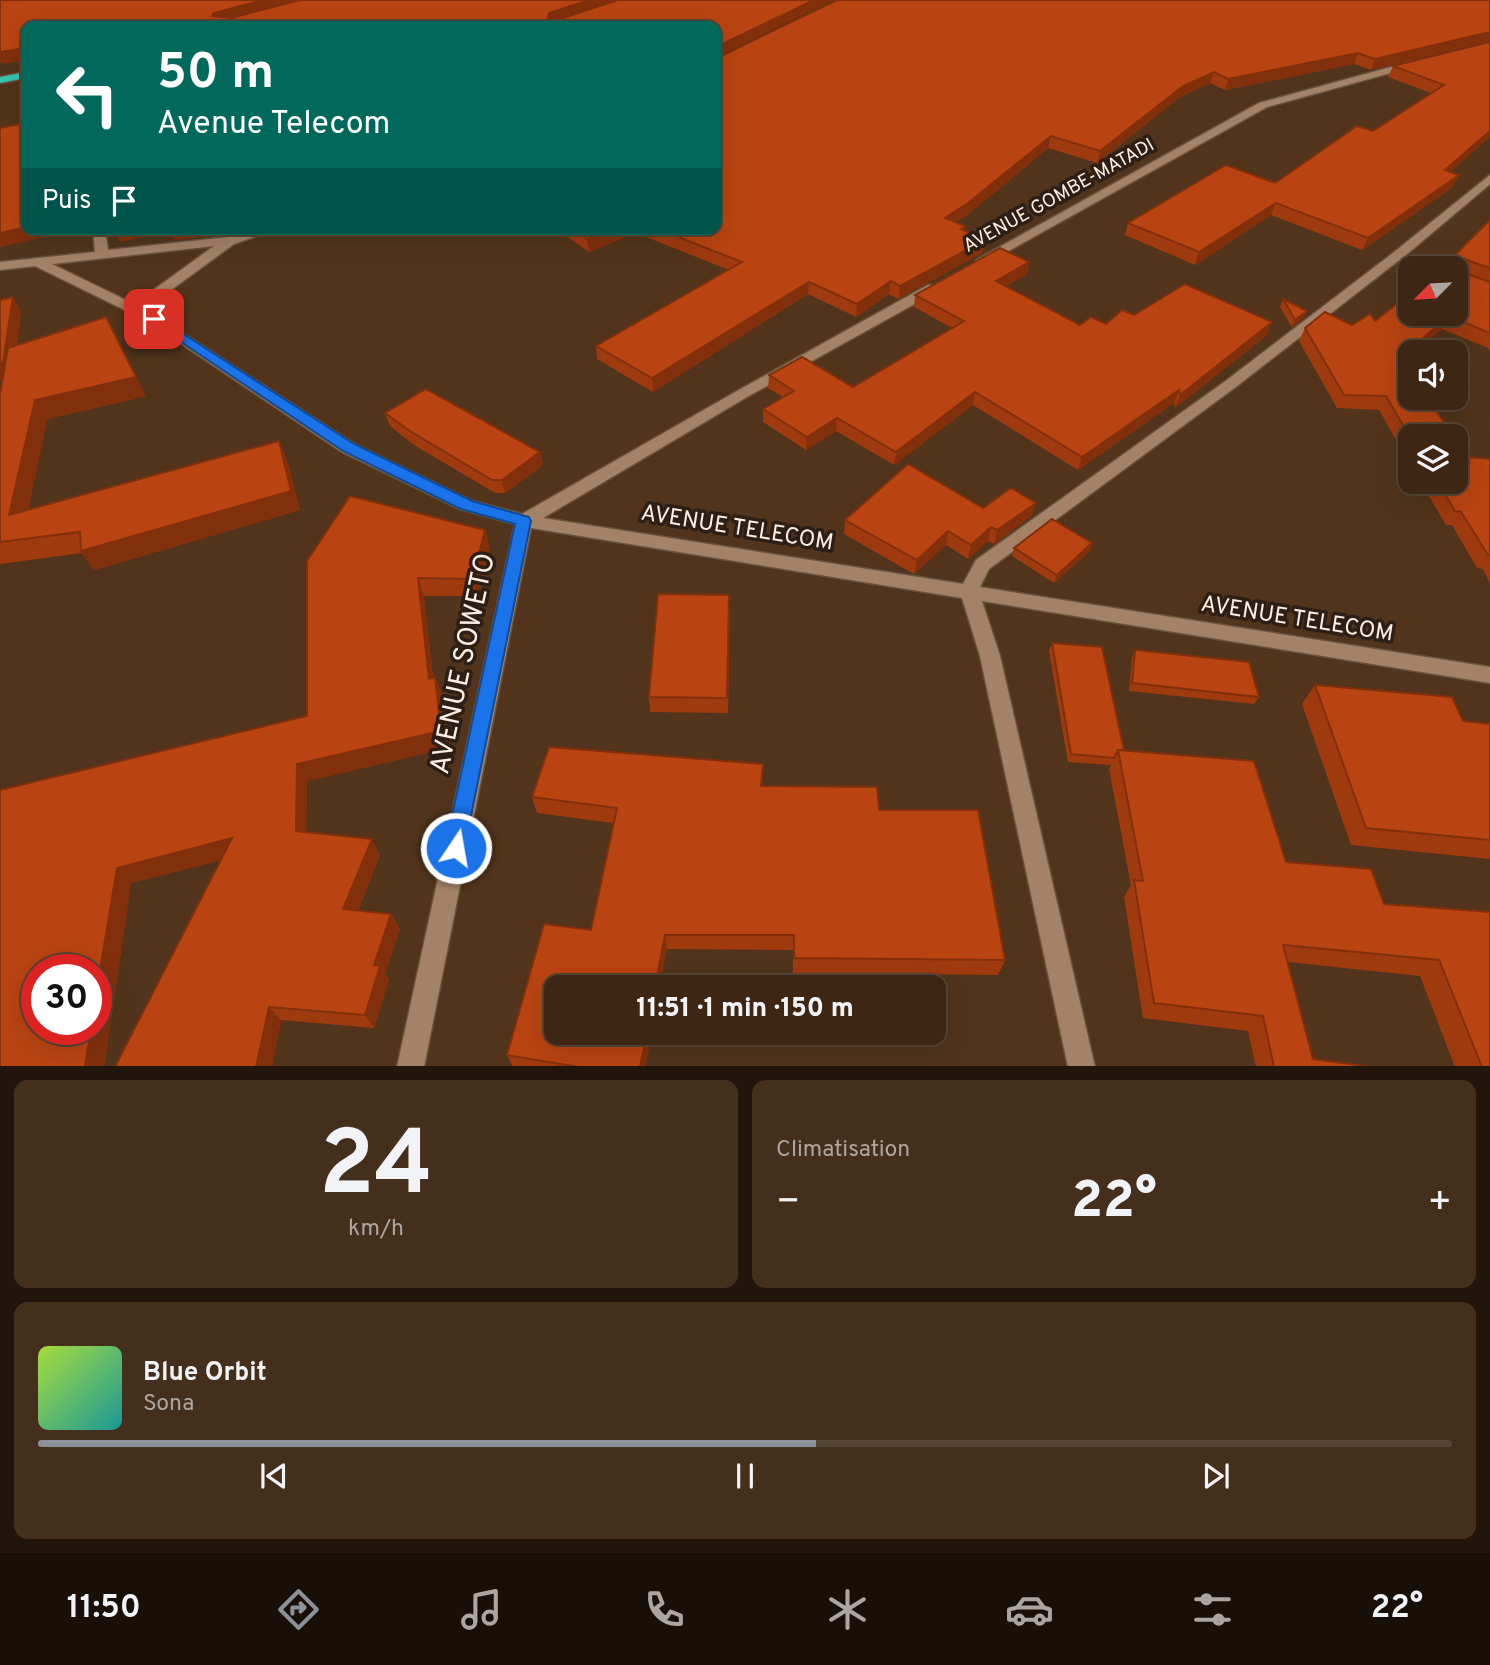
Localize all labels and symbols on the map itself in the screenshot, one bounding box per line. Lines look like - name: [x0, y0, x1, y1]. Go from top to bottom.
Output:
- street label: AVENUE GOMBE-MATADI: [959, 133, 1159, 259]
- north arrow: [1398, 256, 1468, 326]
- pin: [124, 289, 184, 349]
- street label: AVENUE TELECOM: [639, 499, 835, 559]
- street label: AVENUE SOWETO: [423, 550, 505, 778]
- street label: AVENUE TELECOM: [1199, 590, 1395, 650]
- position arrow: [419, 811, 493, 885]
- speed limit sign: 30: [21, 954, 112, 1045]

